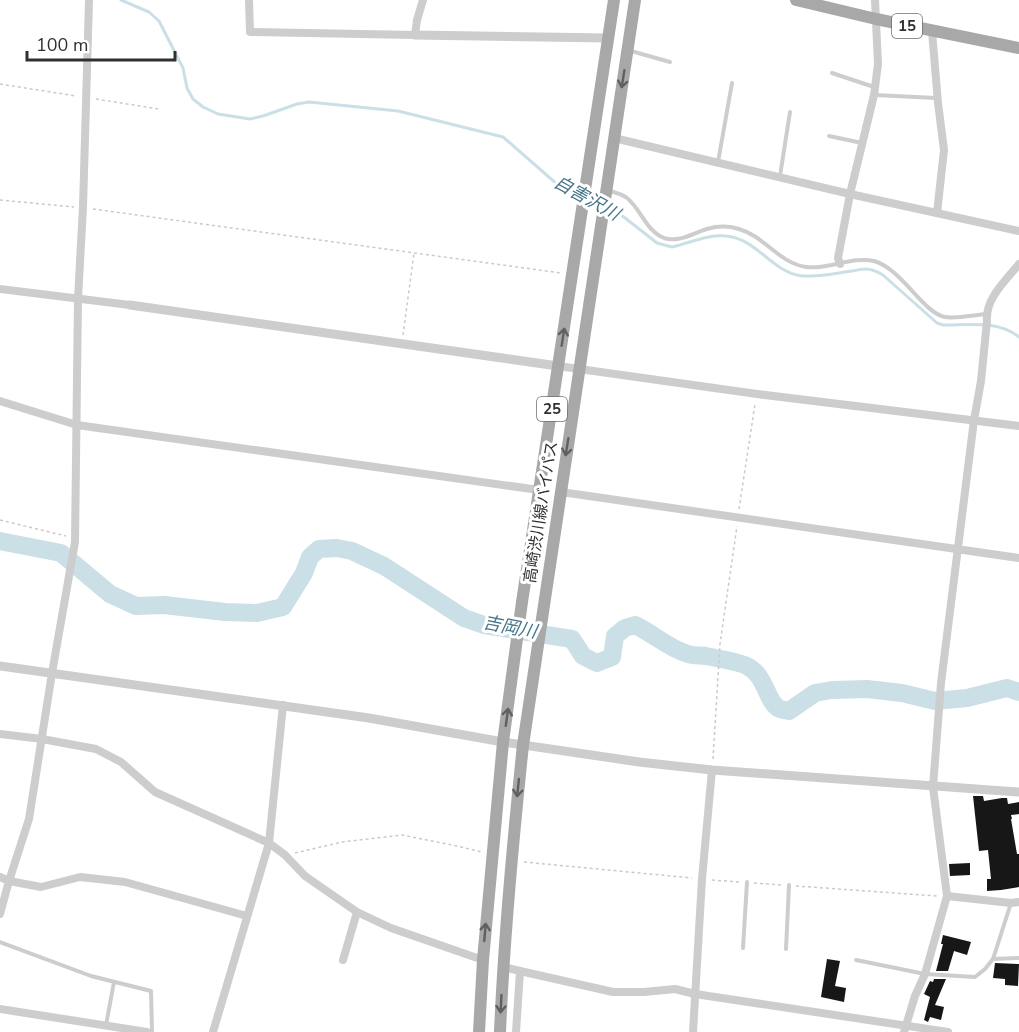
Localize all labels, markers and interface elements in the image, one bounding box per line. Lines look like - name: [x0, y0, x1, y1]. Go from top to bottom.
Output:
- road number: 15: [892, 14, 922, 38]
- scale bar: [27, 24, 176, 62]
- text: 100 m: [36, 33, 88, 57]
- one-way arrow: [618, 68, 629, 88]
- water label: 自害沢川: [550, 170, 626, 227]
- one-way arrow: [557, 328, 568, 347]
- road number: 25: [537, 397, 567, 421]
- one-way arrow: [562, 437, 573, 457]
- street label: 高崎渋川線バイパス: [519, 439, 563, 585]
- water label: 吉岡川: [481, 610, 541, 644]
- one-way arrow: [501, 707, 512, 727]
- one-way arrow: [513, 778, 524, 798]
- one-way arrow: [480, 922, 491, 942]
- one-way arrow: [495, 993, 506, 1013]

